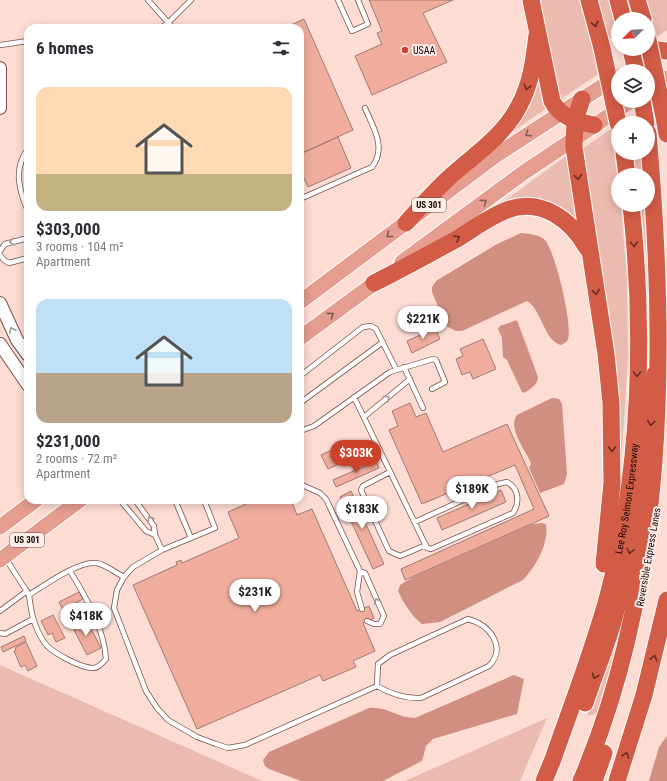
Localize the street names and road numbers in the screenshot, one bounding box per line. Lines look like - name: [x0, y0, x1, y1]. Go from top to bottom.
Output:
- road number: US 301: [412, 198, 446, 212]
- street label: Lee Roy Selmon Expressway: [613, 443, 640, 555]
- street label: Reversible Express Lanes: [634, 506, 663, 607]
- road number: US 301: [10, 533, 44, 547]

